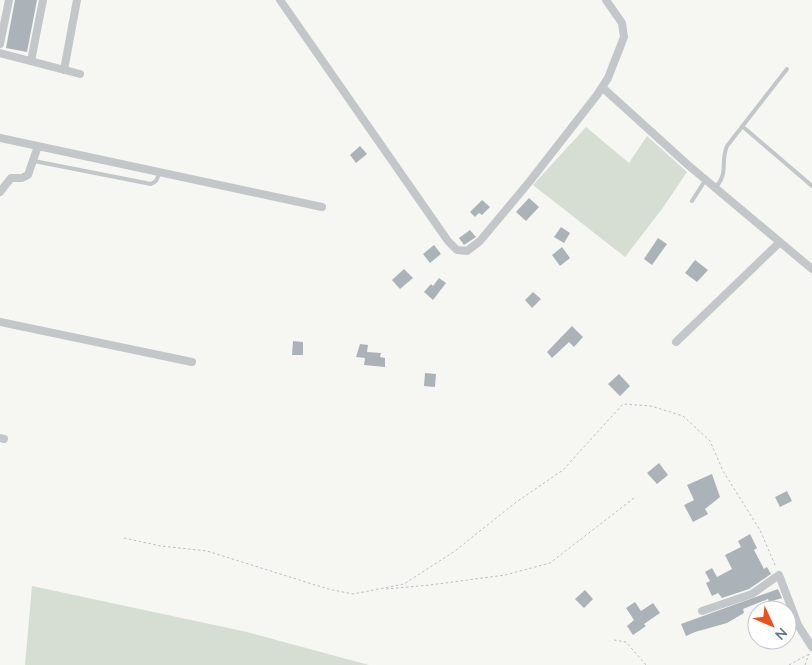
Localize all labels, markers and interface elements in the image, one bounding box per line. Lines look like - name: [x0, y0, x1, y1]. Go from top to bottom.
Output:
- north arrow: [747, 600, 797, 650]
- text: N: [771, 624, 791, 644]

